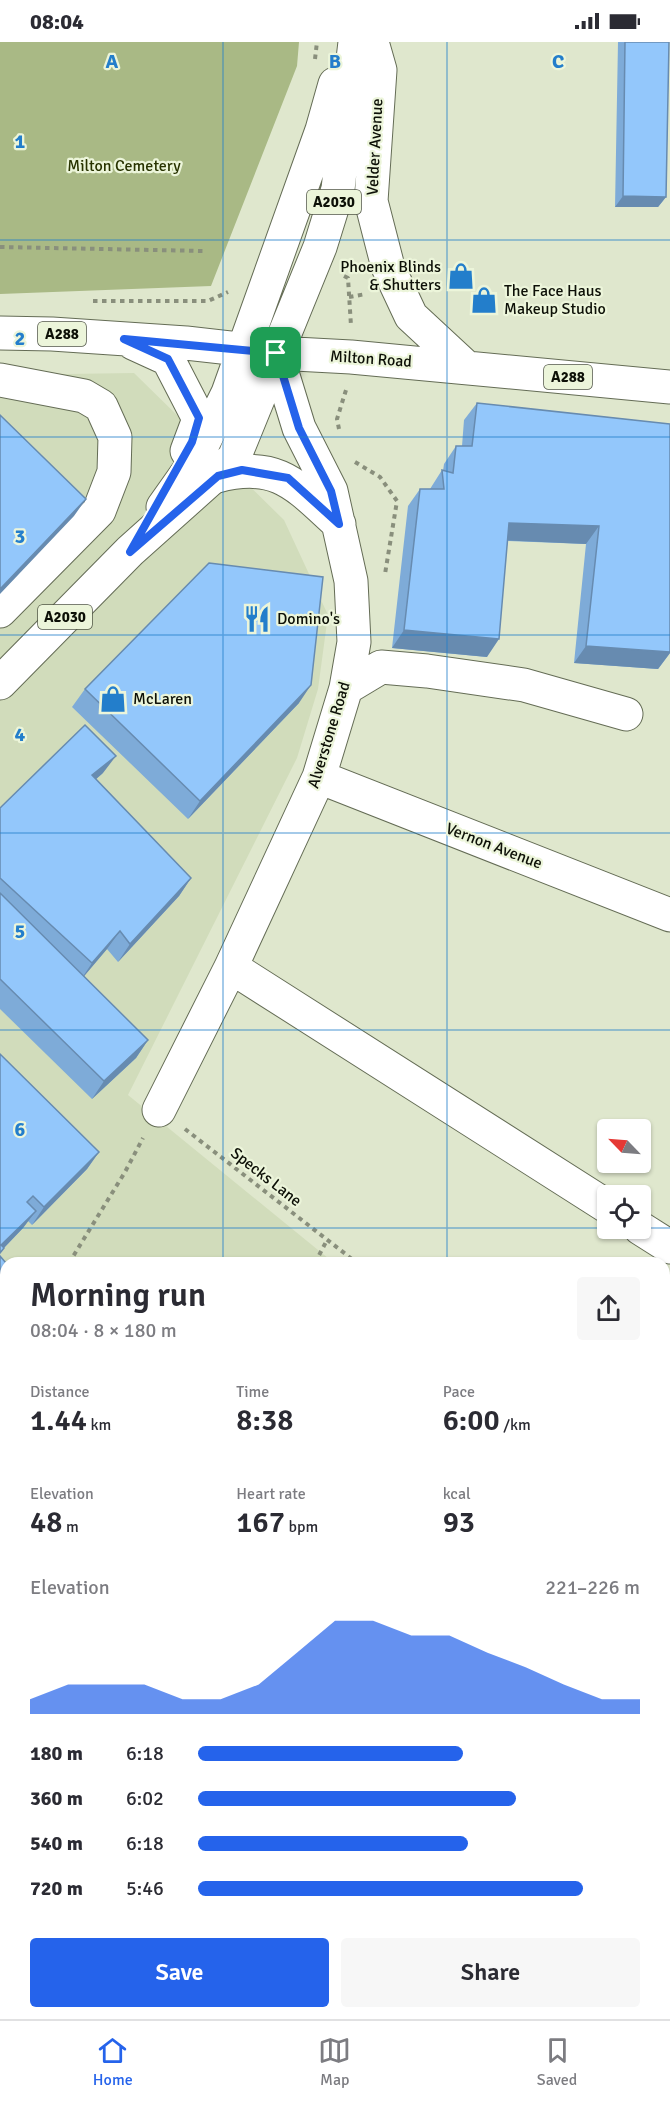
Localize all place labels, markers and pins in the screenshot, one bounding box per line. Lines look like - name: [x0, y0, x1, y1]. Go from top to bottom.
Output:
- place label: Phoenix Blinds & Shutters: [340, 257, 441, 295]
- shop icon: Phoenix Blinds & Shutters: [446, 261, 476, 291]
- place label: The Face Haus Makeup Studio: [504, 281, 606, 319]
- shop icon: The Face Haus Makeup Studio: [469, 285, 499, 315]
- pin: [250, 327, 301, 378]
- restaurant icon: Domino's: [242, 604, 272, 634]
- place label: Domino's: [277, 609, 340, 629]
- shop icon: McLaren: [98, 684, 128, 714]
- place label: McLaren: [133, 689, 192, 709]

